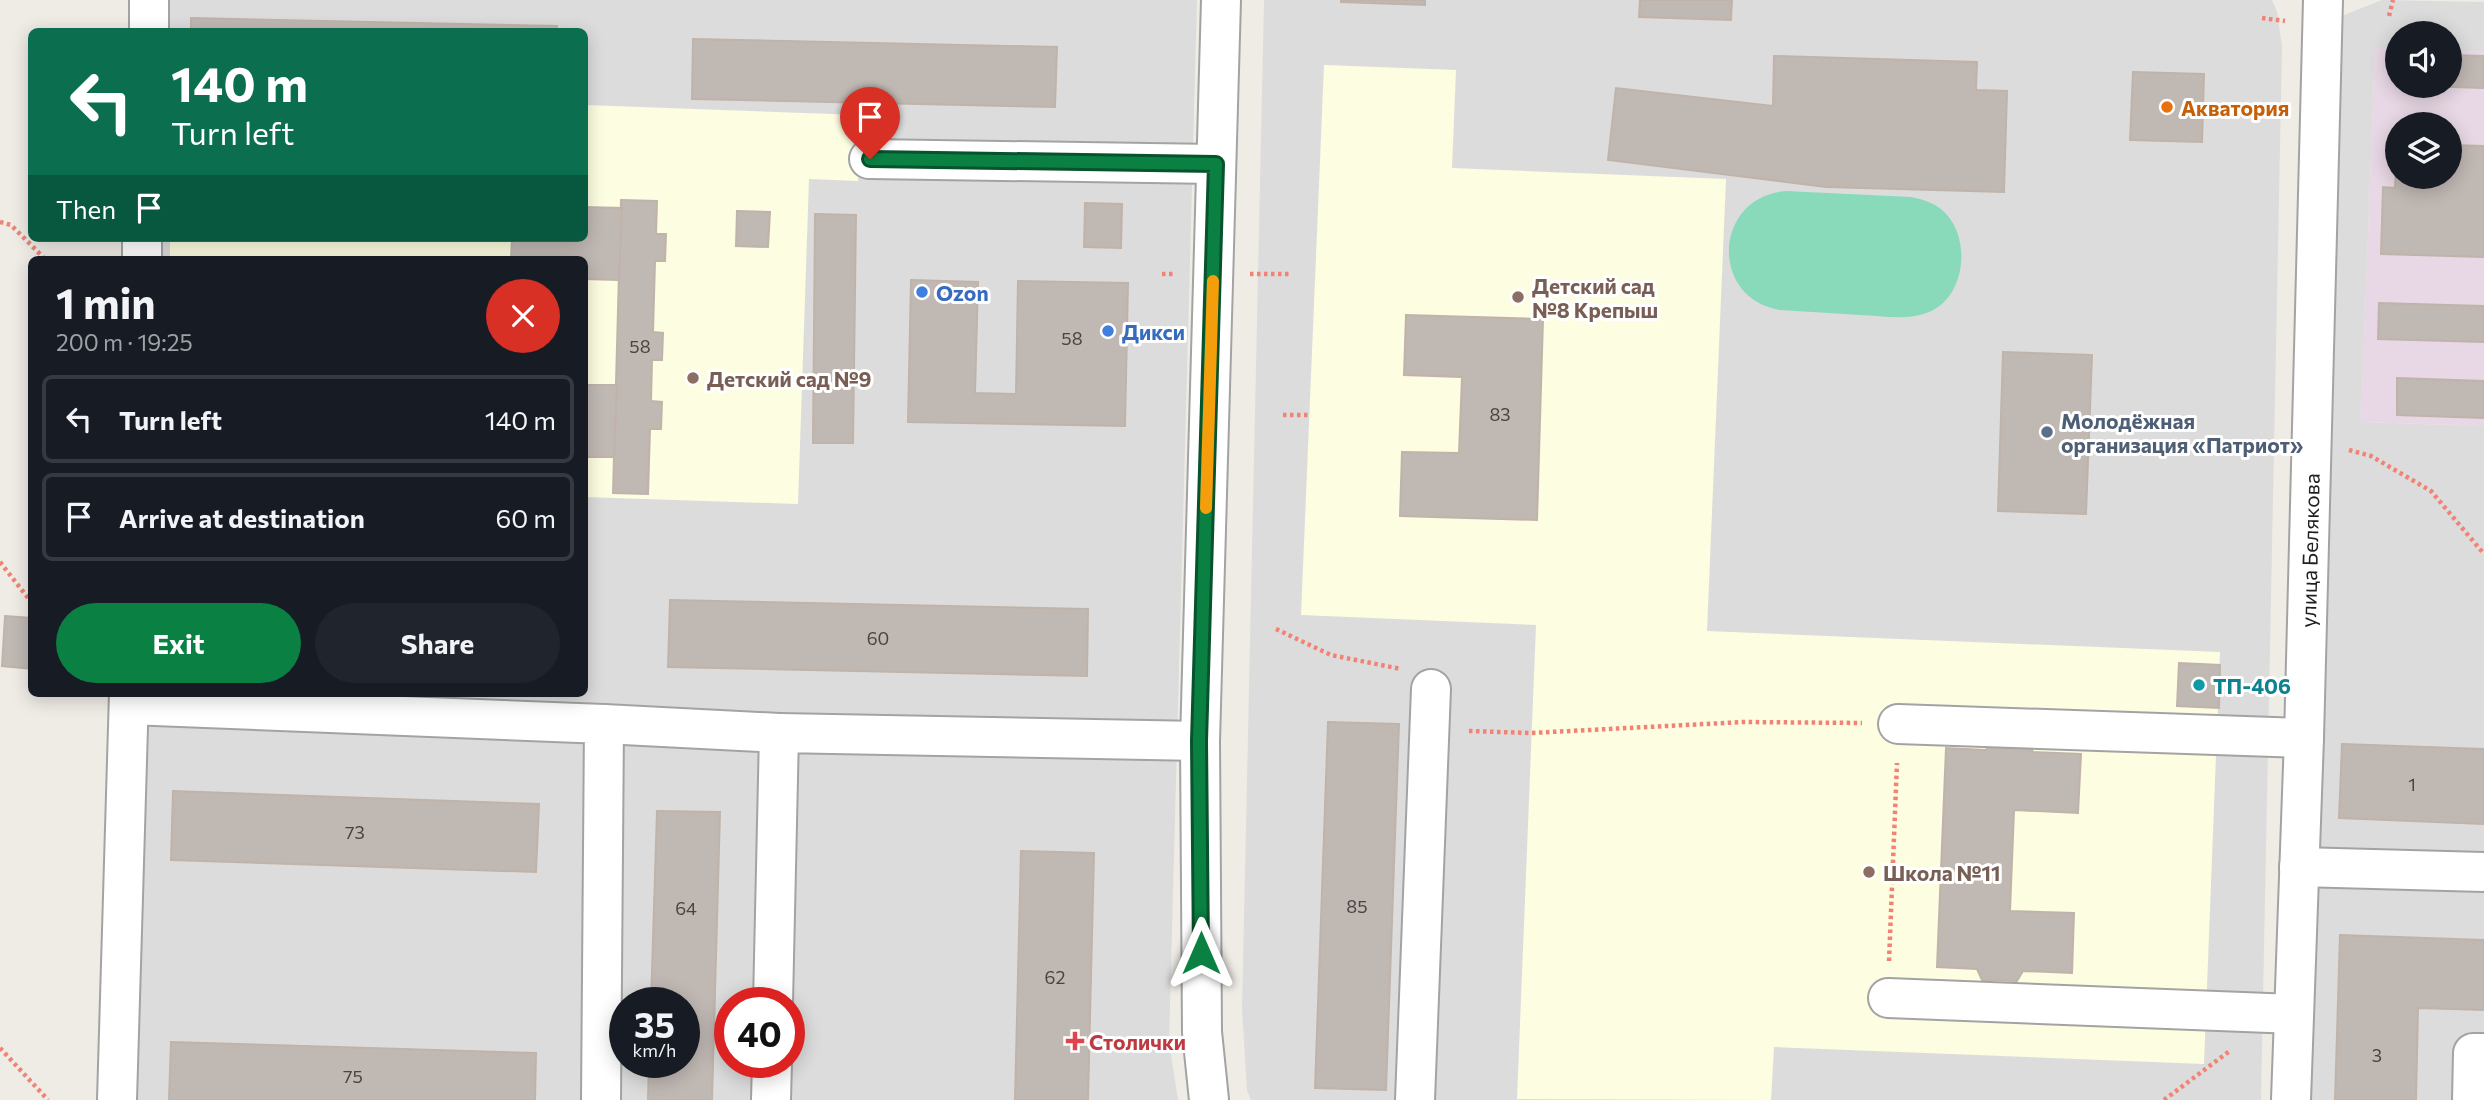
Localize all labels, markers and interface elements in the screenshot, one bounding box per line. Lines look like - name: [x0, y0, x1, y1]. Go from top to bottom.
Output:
- map controls: [2385, 21, 2462, 189]
- button: sound: [2385, 21, 2462, 98]
- text: 140 m: [171, 52, 308, 112]
- icon: left: [56, 56, 147, 147]
- pin: [840, 87, 900, 159]
- place label: Акватория: [2181, 95, 2289, 120]
- icon: arrive: [851, 98, 889, 136]
- marker: Акватория: [2159, 99, 2175, 115]
- text: Turn left: [171, 112, 295, 152]
- button: layers: [2385, 112, 2462, 189]
- icon: arrive: [130, 189, 168, 227]
- text: Then: [56, 193, 116, 224]
- place label: Детский сад №8 Крепыш: [1532, 273, 1658, 322]
- text: 1 min: [56, 276, 156, 328]
- button: close: [486, 279, 560, 353]
- place label: Ozon: [936, 280, 989, 305]
- marker: Ozon: [914, 284, 930, 300]
- marker: Детский сад №8 Крепыш: [1510, 289, 1526, 305]
- place label: Дикси: [1122, 319, 1185, 344]
- marker: Дикси: [1100, 323, 1116, 339]
- house number: 58: [1061, 327, 1083, 349]
- text: 200 m · 19:25: [56, 328, 193, 356]
- house number: 58: [629, 335, 651, 357]
- place label: Детский сад №9: [707, 366, 872, 391]
- marker: Детский сад №9: [685, 370, 701, 386]
- icon: left: [60, 400, 98, 438]
- house number: 83: [1489, 403, 1511, 425]
- text: Turn left: [119, 404, 222, 435]
- text: 140 m: [485, 404, 556, 435]
- place label: Молодёжная организация «Патриот»: [2061, 408, 2304, 457]
- marker: Молодёжная организация «Патриот»: [2039, 424, 2055, 440]
- street label: улица Белякова: [2294, 473, 2323, 628]
- icon: arrive: [60, 498, 98, 536]
- text: Arrive at destination: [119, 502, 365, 533]
- text: 60 m: [496, 502, 556, 533]
- button: Exit: [56, 603, 301, 683]
- button: Share: [315, 603, 560, 683]
- house number: 60: [867, 627, 889, 649]
- place label: ТП-406: [2213, 673, 2291, 698]
- marker: ТП-406: [2191, 677, 2207, 693]
- house number: 1: [2408, 773, 2416, 795]
- house number: 73: [345, 821, 365, 843]
- place label: Школа №11: [1883, 860, 2000, 885]
- marker: Школа №11: [1861, 864, 1877, 880]
- house number: 85: [1346, 895, 1368, 917]
- house number: 64: [675, 897, 697, 919]
- position arrow: [1164, 916, 1238, 990]
- house number: 62: [1045, 966, 1065, 988]
- speed limit sign: 40: [714, 987, 805, 1078]
- text: 35: [634, 1002, 675, 1045]
- place label: Столички: [1089, 1029, 1186, 1054]
- marker: Столички: [1067, 1033, 1083, 1049]
- text: km/h: [633, 1039, 676, 1061]
- house number: 3: [2372, 1044, 2382, 1066]
- house number: 75: [343, 1065, 363, 1087]

